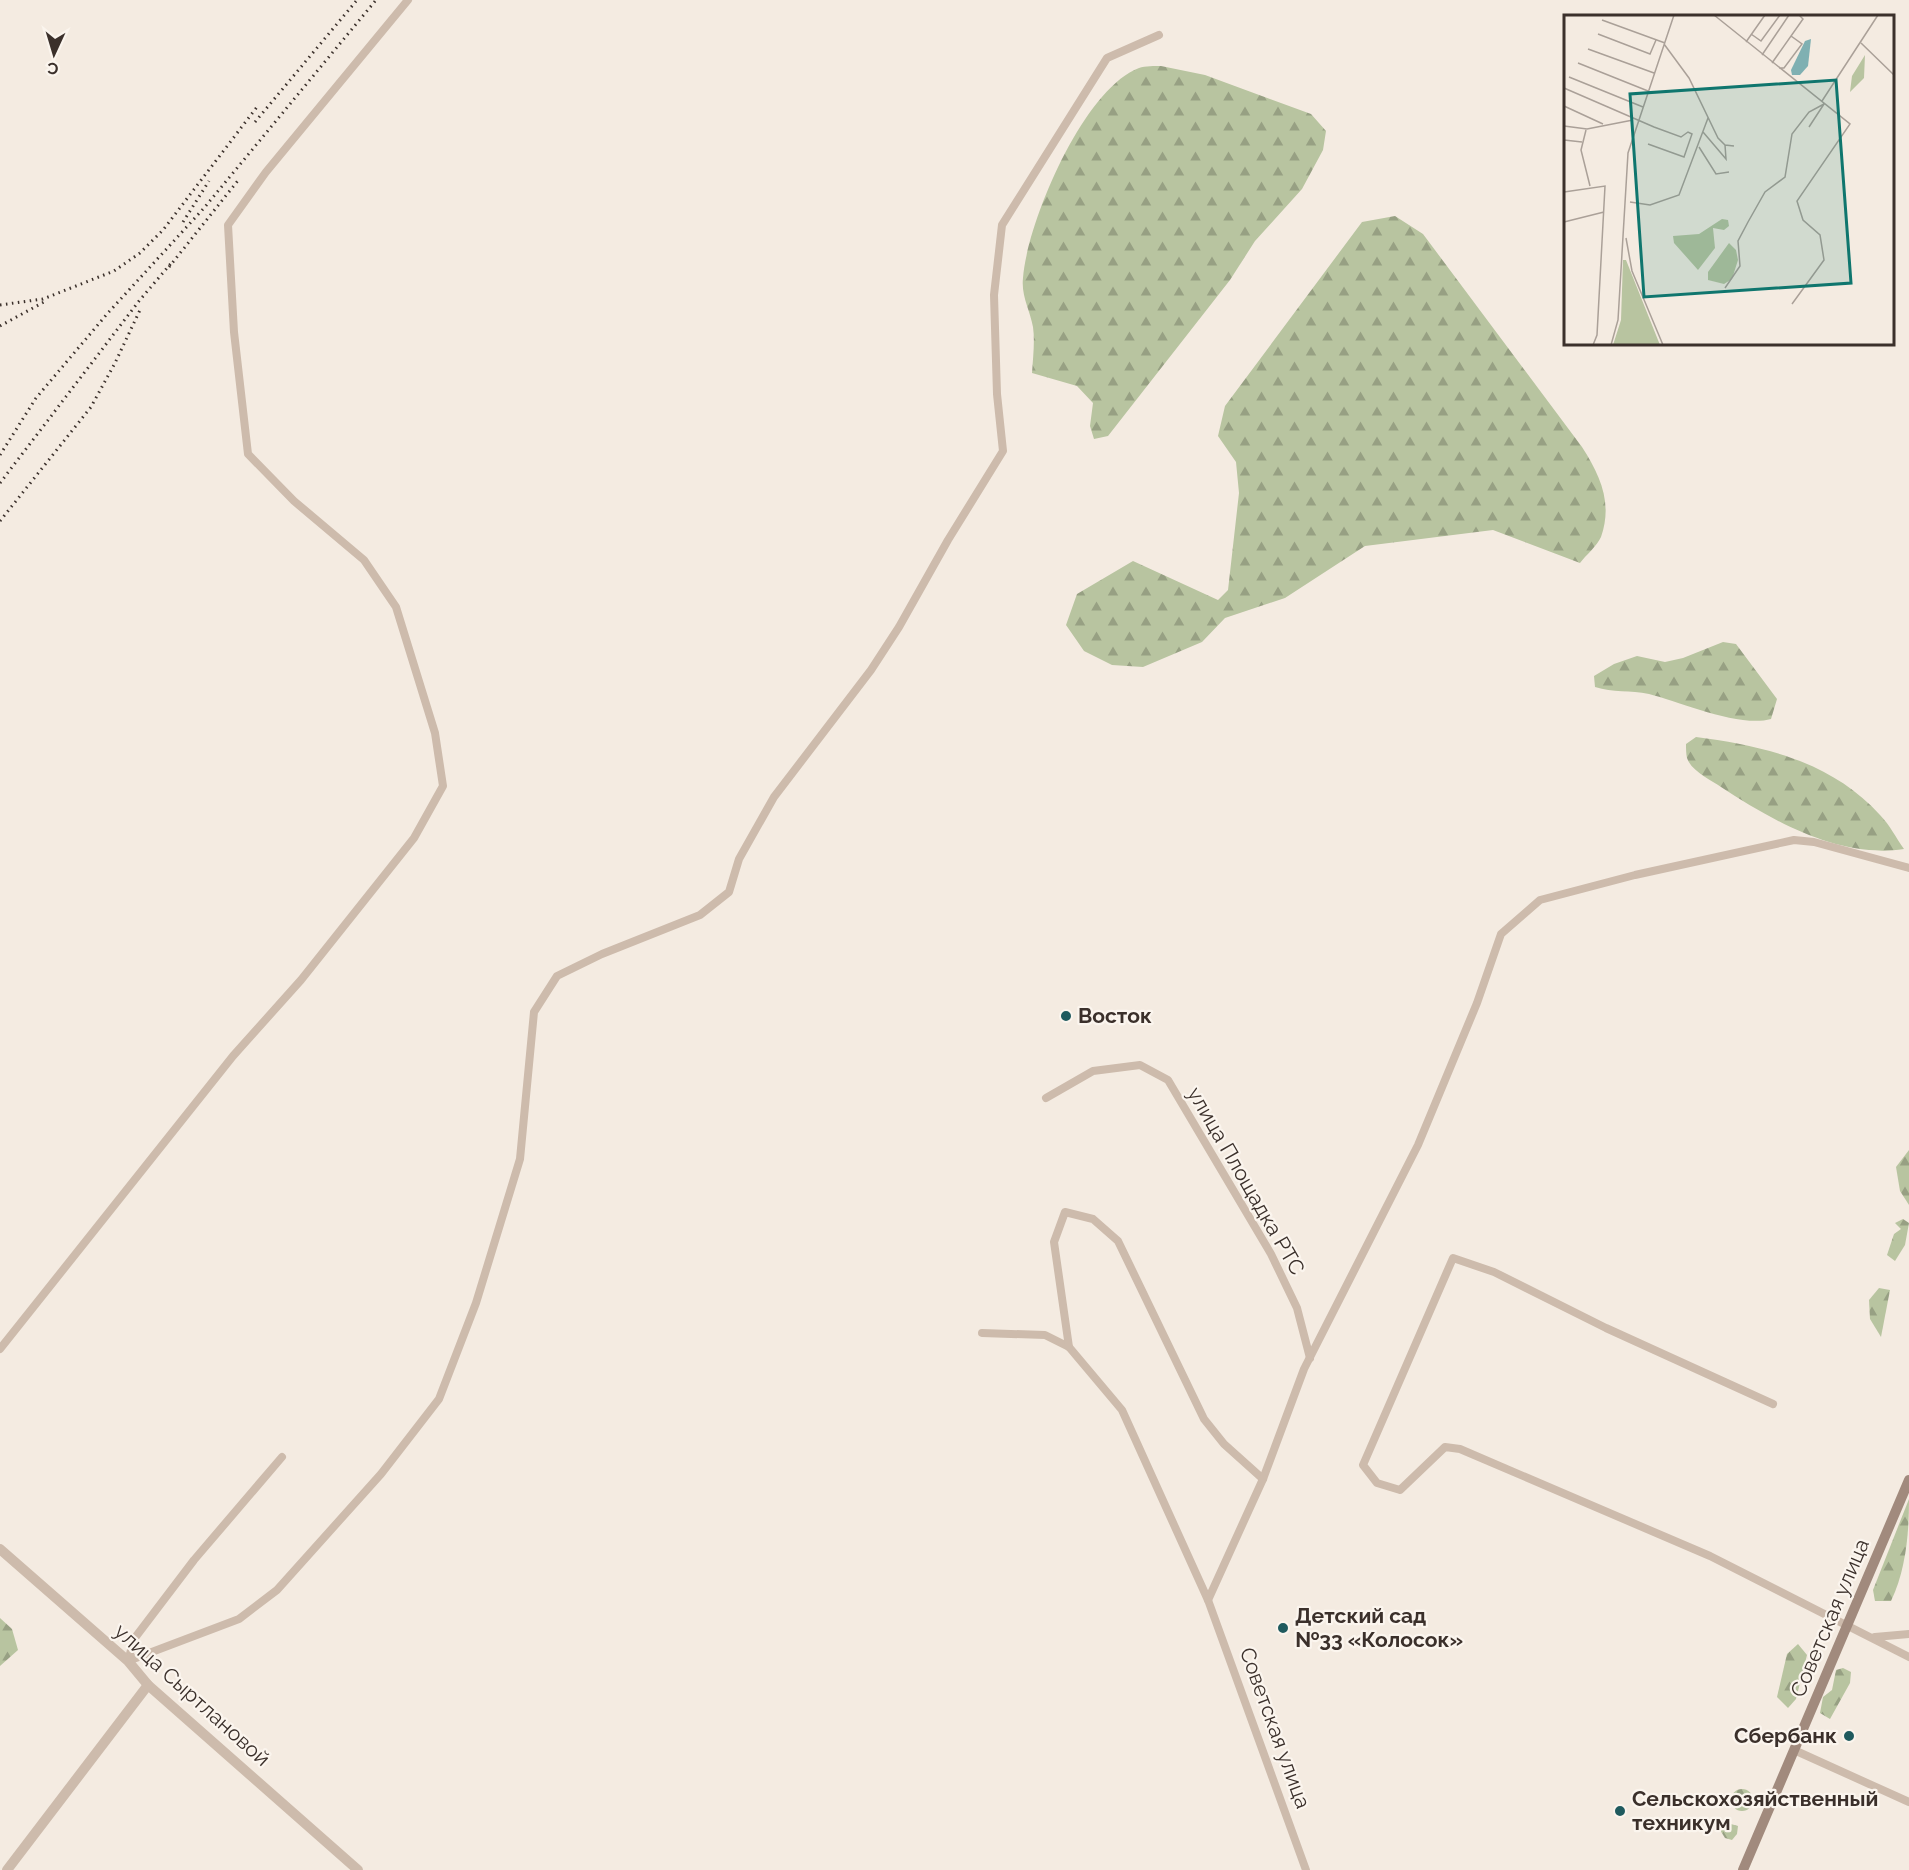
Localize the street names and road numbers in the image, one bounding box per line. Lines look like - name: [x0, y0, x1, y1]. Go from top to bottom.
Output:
- street label: улица Площадка РТС: [1182, 1082, 1310, 1279]
- street label: Советская улица: [1785, 1535, 1874, 1701]
- street label: улица Сыртлановой: [109, 1618, 275, 1771]
- street label: Советская улица: [1235, 1644, 1316, 1812]

